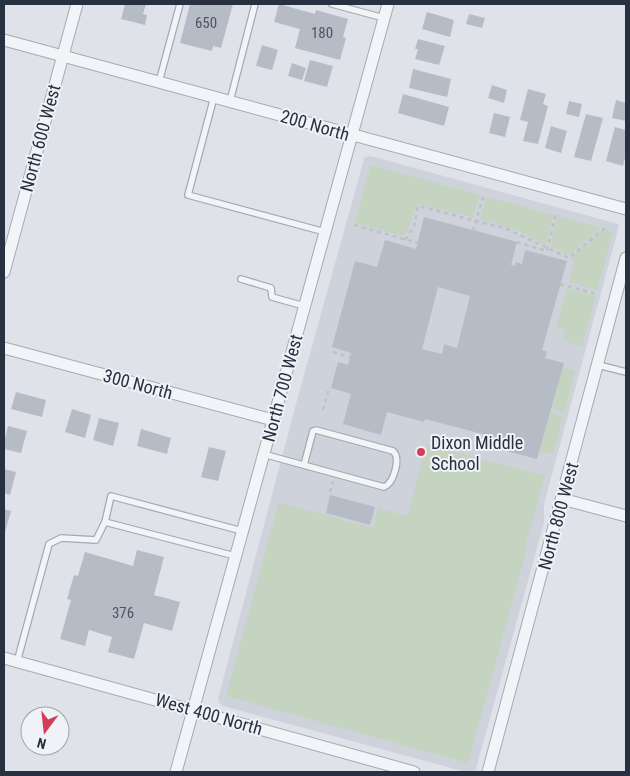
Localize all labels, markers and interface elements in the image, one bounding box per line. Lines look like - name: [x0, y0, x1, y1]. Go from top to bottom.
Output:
- house number: 650: [195, 14, 217, 32]
- house number: 180: [311, 24, 333, 42]
- street label: North 600 West: [16, 82, 64, 194]
- street label: 200 North: [278, 105, 352, 145]
- street label: North 700 West: [258, 332, 306, 444]
- street label: 300 North: [101, 365, 175, 403]
- place label: Dixon Middle School: [431, 432, 523, 474]
- marker: Dixon Middle School: [415, 446, 427, 458]
- street label: North 800 West: [534, 460, 582, 572]
- house number: 376: [112, 604, 134, 622]
- street label: West 400 North: [153, 689, 265, 739]
- north arrow: [20, 706, 70, 756]
- text: N: [35, 735, 48, 752]

